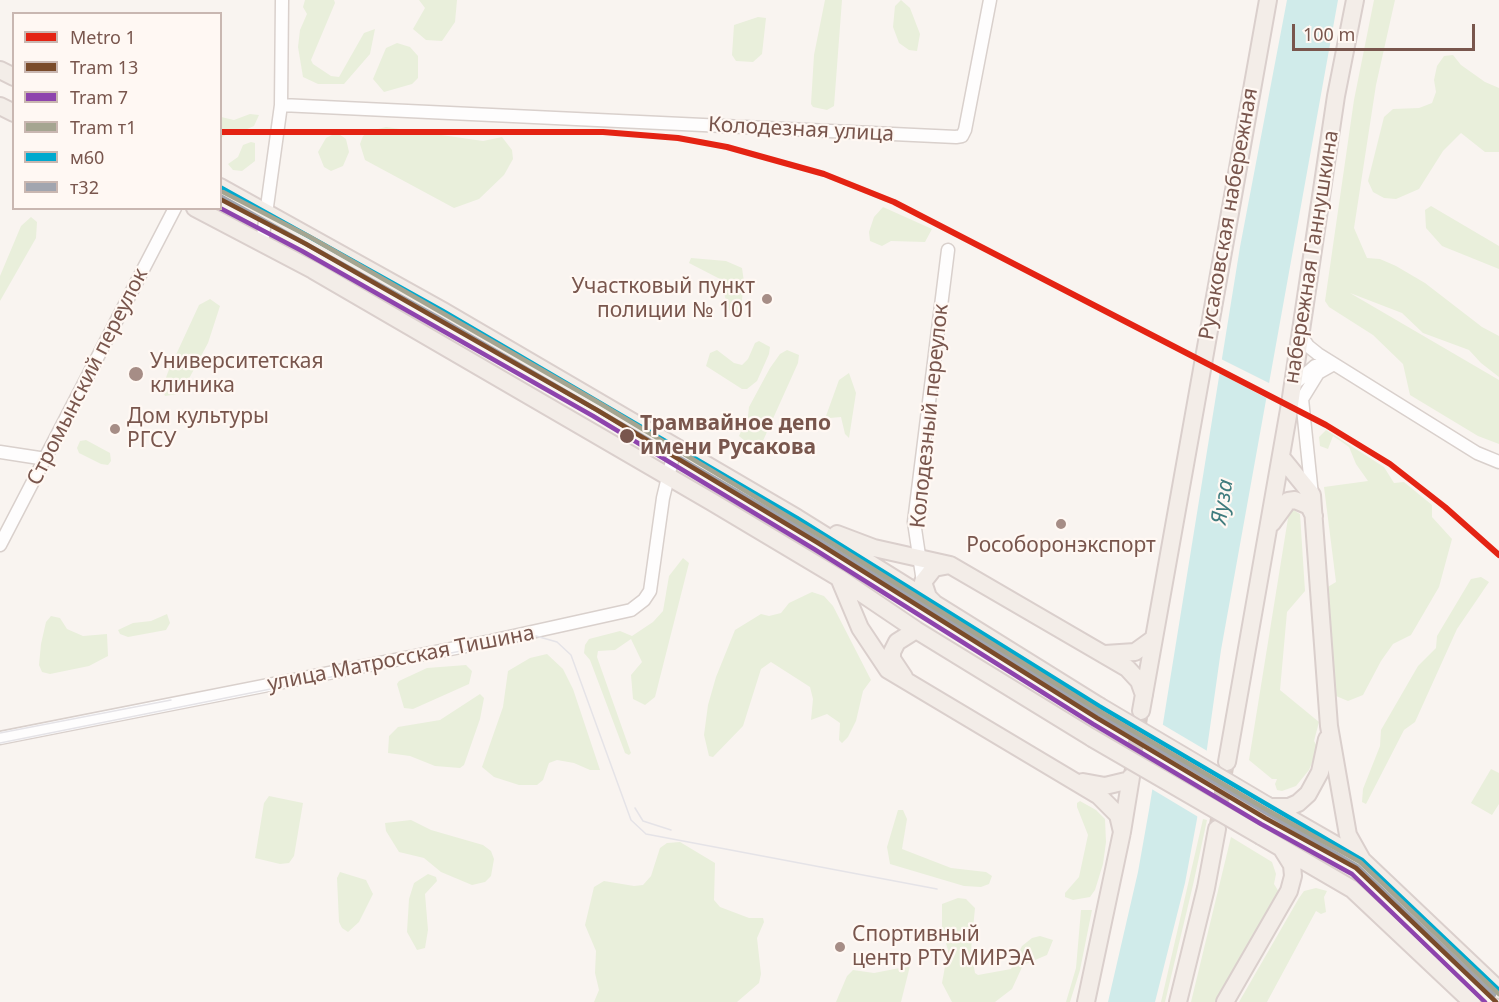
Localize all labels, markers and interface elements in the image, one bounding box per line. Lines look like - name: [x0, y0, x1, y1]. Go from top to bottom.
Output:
- legend: [12, 12, 222, 210]
- scale bar: [1295, 12, 1478, 50]
- text: 100 m: [1303, 22, 1355, 46]
- text: Metro 1: [70, 25, 136, 49]
- text: Tram 13: [70, 55, 138, 79]
- text: Tram 7: [70, 85, 128, 109]
- street label: Русаковская набережная: [1194, 86, 1264, 342]
- street label: Колодезная улица: [707, 113, 895, 147]
- text: Tram т1: [70, 115, 136, 139]
- street label: набережная Ганнушкина: [1280, 128, 1344, 386]
- text: м60: [70, 145, 104, 169]
- text: т32: [70, 175, 99, 199]
- street label: Стромынский переулок: [22, 264, 154, 490]
- place label: Участковый пункт полиции № 101: [572, 274, 755, 324]
- marker: Участковый пункт полиции № 101: [760, 292, 774, 306]
- street label: Колодезный переулок: [906, 303, 954, 529]
- place label: Университетская клиника: [150, 349, 324, 399]
- marker: Университетская клиника: [127, 365, 145, 383]
- place label: Дом культуры РГСУ: [127, 404, 269, 454]
- place label: Трамвайное депо имени Русакова: [640, 411, 831, 461]
- marker: Дом культуры РГСУ: [108, 422, 122, 436]
- marker: Трамвайное депо имени Русакова: [618, 427, 636, 445]
- water label: Яуза: [1206, 477, 1240, 527]
- marker: Рособоронэкспорт: [1054, 517, 1068, 531]
- place label: Рособоронэкспорт: [966, 533, 1156, 559]
- street label: улица Матросская Тишина: [265, 621, 537, 697]
- place label: Спортивный центр РТУ МИРЭА: [852, 922, 1034, 972]
- marker: Спортивный центр РТУ МИРЭА: [833, 940, 847, 954]

